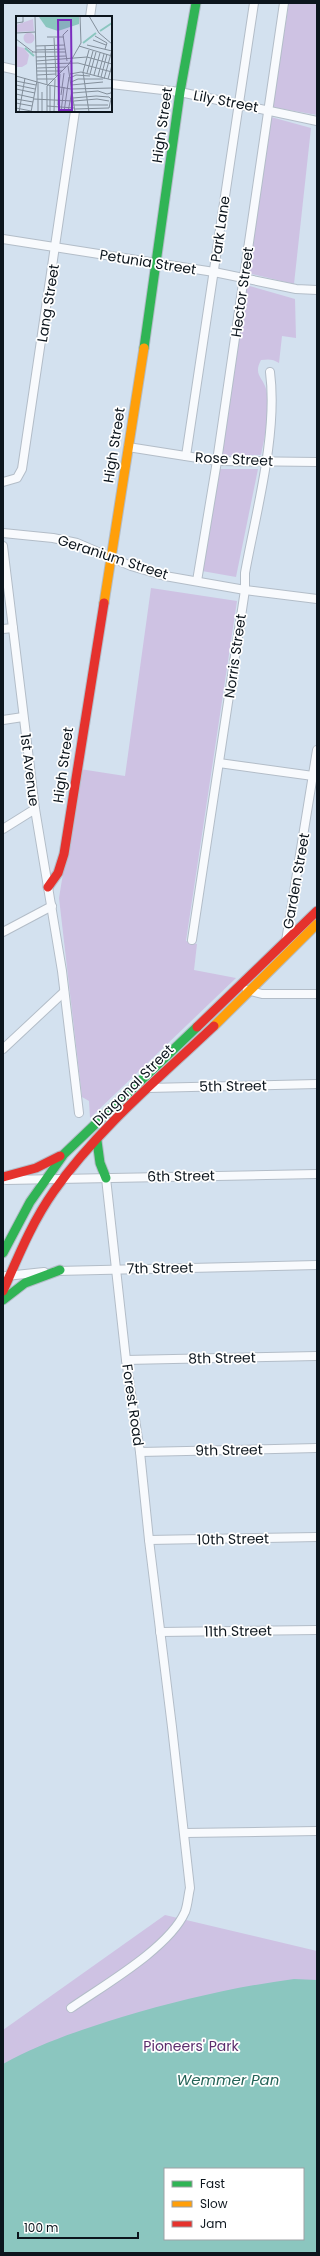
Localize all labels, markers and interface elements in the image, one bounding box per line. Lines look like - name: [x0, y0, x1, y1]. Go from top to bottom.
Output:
- inset map: [16, 16, 112, 112]
- street label: Lily Street: [192, 85, 260, 117]
- street label: High Street: [147, 86, 177, 164]
- street label: Park Lane: [205, 194, 235, 264]
- street label: Petunia Street: [98, 245, 198, 279]
- street label: Hector Street: [226, 246, 258, 338]
- street label: Lang Street: [32, 263, 64, 343]
- street label: High Street: [98, 406, 130, 484]
- street label: Rose Street: [194, 447, 274, 471]
- street label: Geranium Street: [55, 530, 171, 584]
- street label: Norris Street: [219, 613, 251, 699]
- street label: High Street: [48, 726, 78, 804]
- street label: 1st Avenue: [16, 732, 44, 808]
- street label: Garden Street: [278, 831, 314, 931]
- street label: Diagonal Street: [88, 1040, 178, 1130]
- street label: 5th Street: [199, 1075, 267, 1097]
- street label: 6th Street: [147, 1165, 215, 1187]
- street label: 7th Street: [127, 1257, 193, 1279]
- street label: 8th Street: [188, 1347, 256, 1369]
- street label: Forest Road: [117, 1363, 149, 1447]
- street label: 9th Street: [195, 1439, 263, 1461]
- street label: 10th Street: [197, 1528, 269, 1550]
- street label: 11th Street: [204, 1620, 272, 1642]
- park label: Pioneers' Park: [143, 2036, 239, 2056]
- water label: Wemmer Pan: [177, 2069, 279, 2090]
- legend: [164, 2168, 304, 2240]
- text: Fast: [200, 2175, 225, 2192]
- text: Slow: [200, 2195, 228, 2212]
- scale bar: [18, 2214, 138, 2240]
- text: Jam: [200, 2215, 227, 2232]
- text: 100 m: [24, 2219, 58, 2236]

